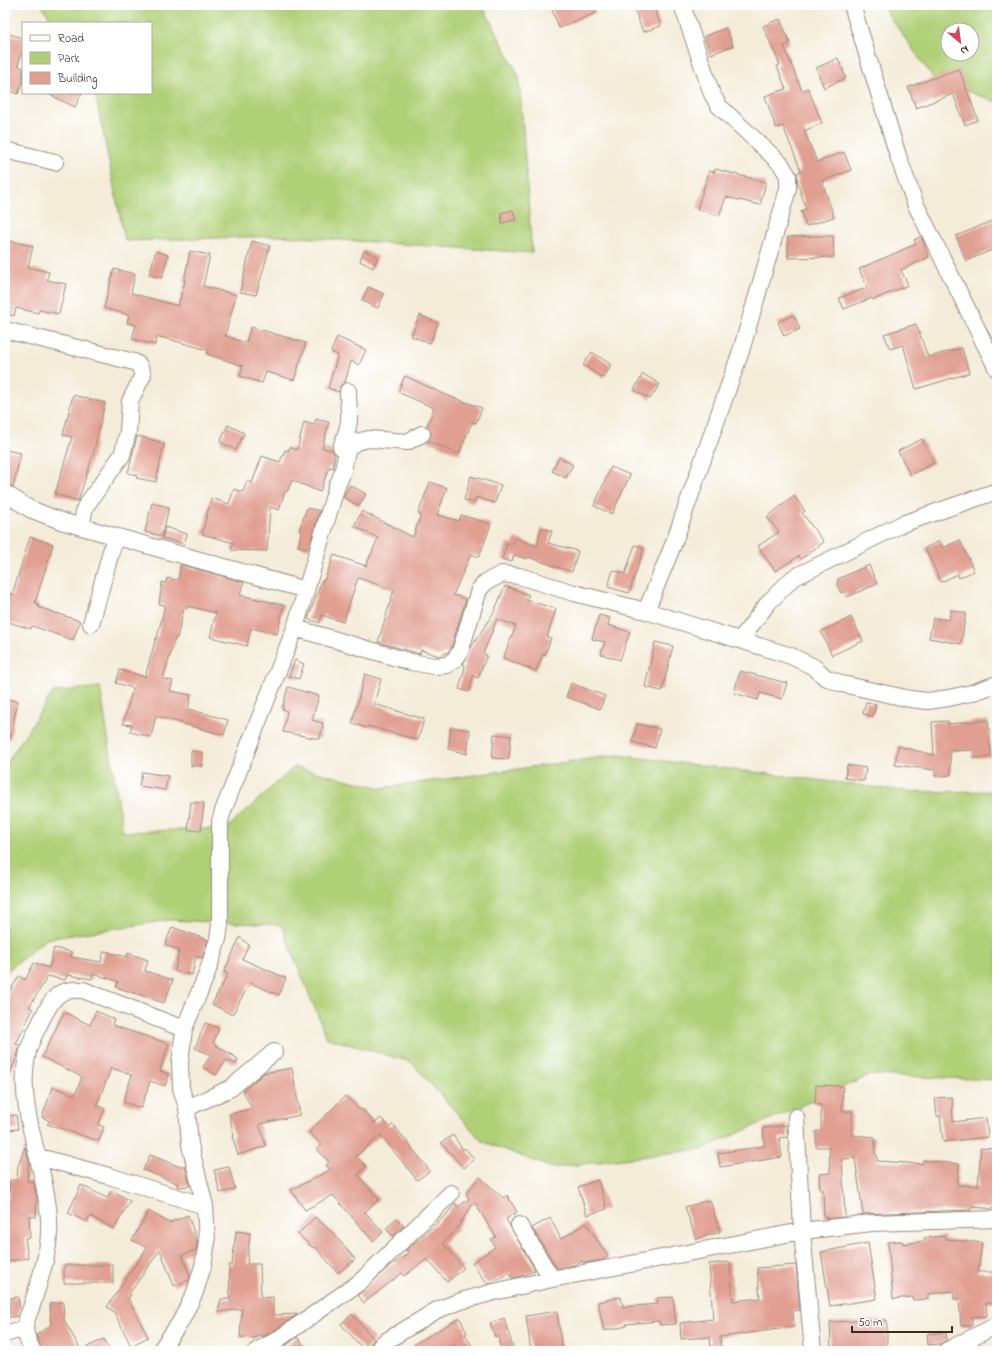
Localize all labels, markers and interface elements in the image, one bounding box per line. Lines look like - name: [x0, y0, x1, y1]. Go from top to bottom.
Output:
- legend: [22, 22, 152, 94]
- north arrow: [940, 22, 980, 62]
- text: Road: [58, 30, 84, 48]
- text: N: [957, 41, 971, 59]
- text: Park: [58, 50, 80, 68]
- text: Building: [57, 70, 97, 89]
- scale bar: [852, 1308, 952, 1334]
- text: 50 m: [858, 1314, 882, 1332]

